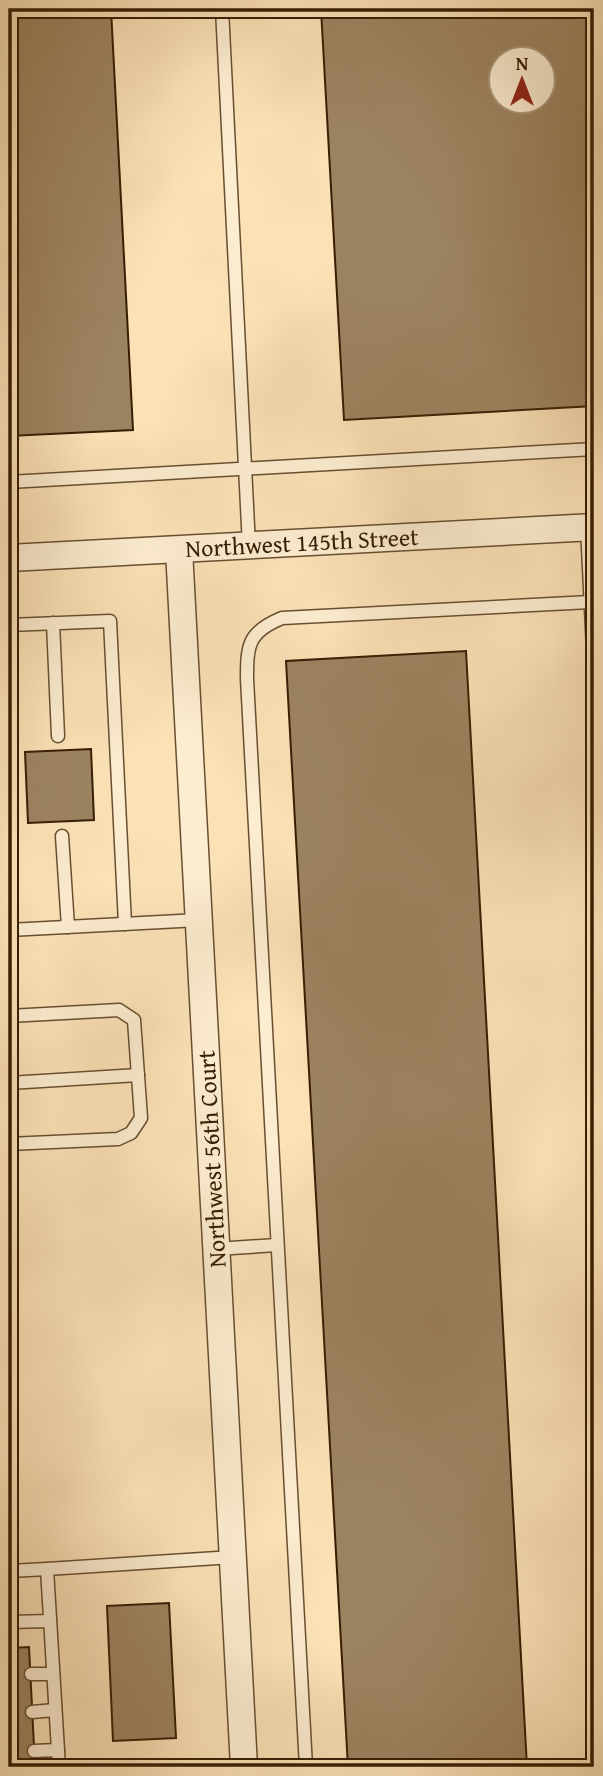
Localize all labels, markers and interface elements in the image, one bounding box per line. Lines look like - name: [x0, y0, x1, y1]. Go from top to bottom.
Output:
- north arrow: [488, 46, 558, 116]
- text: N: [516, 49, 529, 77]
- street label: Northwest 145th Street: [184, 519, 420, 566]
- street label: Northwest 56th Court: [188, 1049, 235, 1269]

